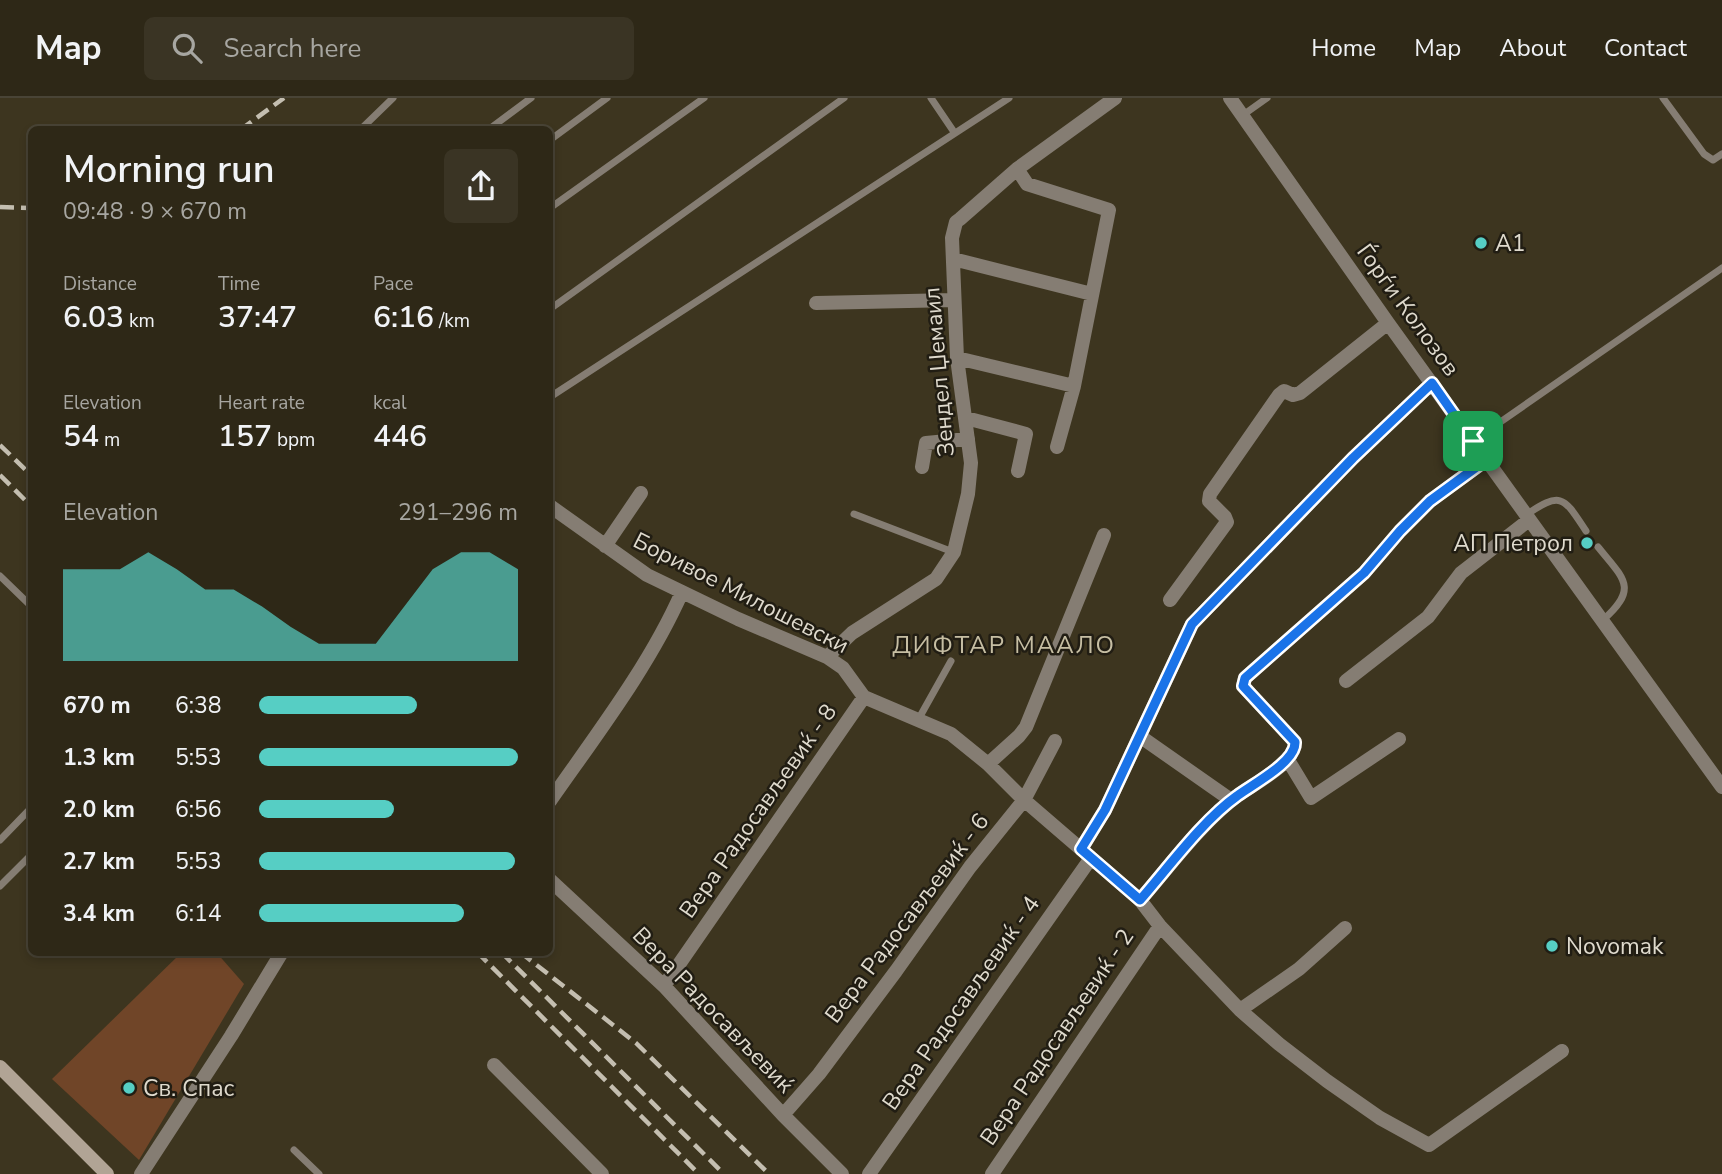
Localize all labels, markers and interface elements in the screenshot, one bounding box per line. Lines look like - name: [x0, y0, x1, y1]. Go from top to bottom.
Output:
- search box: [144, 17, 634, 80]
- text: Map: [35, 26, 102, 71]
- icon: search: [168, 29, 206, 67]
- text: Search here: [224, 31, 361, 66]
- text: Home: [1311, 32, 1376, 64]
- text: Map: [1414, 32, 1461, 64]
- text: About: [1499, 32, 1566, 64]
- text: Contact: [1604, 32, 1687, 64]
- text: Morning run: [63, 144, 275, 195]
- button: share: [444, 149, 518, 223]
- text: 09:48 · 9 × 670 m: [63, 196, 247, 227]
- place label: А1: [1495, 228, 1526, 259]
- marker: А1: [1473, 235, 1489, 251]
- street label: Ѓорѓи Колозов: [1350, 238, 1466, 382]
- text: Distance: [63, 271, 137, 297]
- text: Time: [218, 271, 260, 297]
- text: Pace: [373, 271, 413, 297]
- street label: Зендел Џемаил: [916, 286, 962, 458]
- text: 6.03: [63, 297, 124, 338]
- text: 37:47: [218, 297, 297, 338]
- text: 6:16: [373, 297, 434, 338]
- text: km: [124, 308, 155, 334]
- text: /km: [434, 308, 470, 334]
- text: Elevation: [63, 390, 142, 416]
- text: Heart rate: [218, 390, 305, 416]
- text: kcal: [373, 390, 407, 416]
- pin: [1443, 411, 1503, 471]
- text: 54: [63, 416, 99, 457]
- text: 157: [218, 416, 272, 457]
- text: 446: [373, 416, 427, 457]
- icon: arrive: [1454, 422, 1492, 460]
- text: m: [99, 427, 120, 453]
- text: bpm: [272, 427, 315, 453]
- text: Elevation: [63, 497, 158, 528]
- text: 291–296 m: [398, 497, 518, 528]
- street label: Боривое Милошевски: [628, 525, 854, 661]
- place label: АП Петрол: [1453, 528, 1573, 559]
- marker: АП Петрол: [1579, 535, 1595, 551]
- district label: ДИФТАР МААЛО: [892, 629, 1116, 661]
- text: 670 m: [63, 690, 131, 721]
- text: 6:38: [175, 690, 222, 721]
- street label: Вера Радосављевиќ - 8: [672, 698, 844, 924]
- text: 1.3 km: [63, 742, 135, 773]
- text: 5:53: [175, 742, 222, 773]
- text: 2.0 km: [63, 794, 135, 825]
- text: 6:56: [175, 794, 222, 825]
- street label: Вера Радосављевиќ - 6: [818, 807, 996, 1029]
- text: 2.7 km: [63, 846, 135, 877]
- text: 5:53: [175, 846, 222, 877]
- street label: Вера Радосављевиќ - 4: [875, 890, 1047, 1116]
- text: 3.4 km: [63, 898, 135, 929]
- text: 6:14: [175, 898, 222, 929]
- street label: Вера Радосављевиќ: [626, 920, 801, 1100]
- street label: Вера Радосављевиќ - 2: [973, 923, 1141, 1151]
- place label: Novomak: [1566, 931, 1664, 962]
- marker: Novomak: [1544, 938, 1560, 954]
- place label: Св. Спас: [143, 1073, 235, 1104]
- marker: Св. Спас: [121, 1080, 137, 1096]

